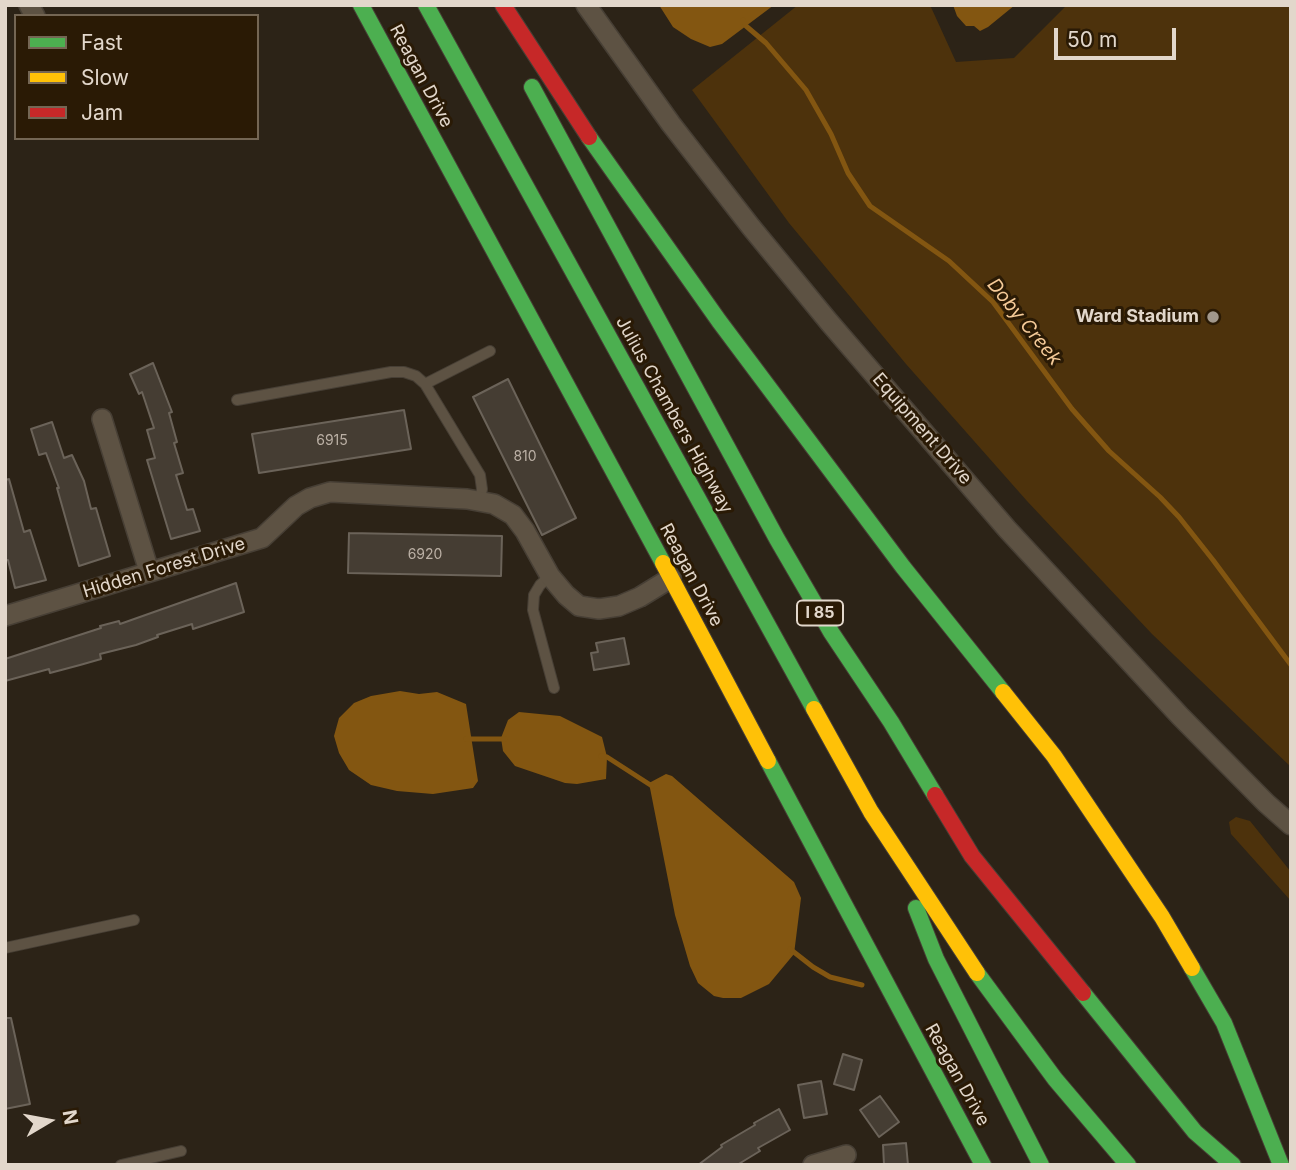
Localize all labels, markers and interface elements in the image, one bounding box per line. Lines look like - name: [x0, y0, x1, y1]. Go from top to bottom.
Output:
- legend: [14, 14, 259, 140]
- scale bar: [1058, 14, 1180, 58]
- street label: Reagan Drive: [385, 21, 457, 131]
- text: 50 m: [1067, 27, 1117, 52]
- text: Fast: [81, 30, 123, 55]
- text: Slow: [81, 65, 129, 90]
- text: Jam: [81, 100, 123, 125]
- water label: Doby Creek: [982, 274, 1066, 370]
- place label: Ward Stadium: [1076, 306, 1199, 328]
- marker: Ward Stadium: [1205, 309, 1221, 325]
- street label: Julius Chambers Highway: [611, 313, 737, 517]
- street label: Equipment Drive: [868, 369, 976, 489]
- house number: 6915: [316, 433, 348, 449]
- house number: 810: [513, 449, 537, 465]
- street label: Reagan Drive: [655, 520, 727, 630]
- street label: Hidden Forest Drive: [80, 533, 248, 603]
- house number: 6920: [408, 547, 442, 563]
- road number: I 85: [797, 600, 843, 626]
- street label: Reagan Drive: [920, 1020, 994, 1130]
- north arrow: [14, 1086, 84, 1156]
- text: N: [58, 1108, 83, 1126]

